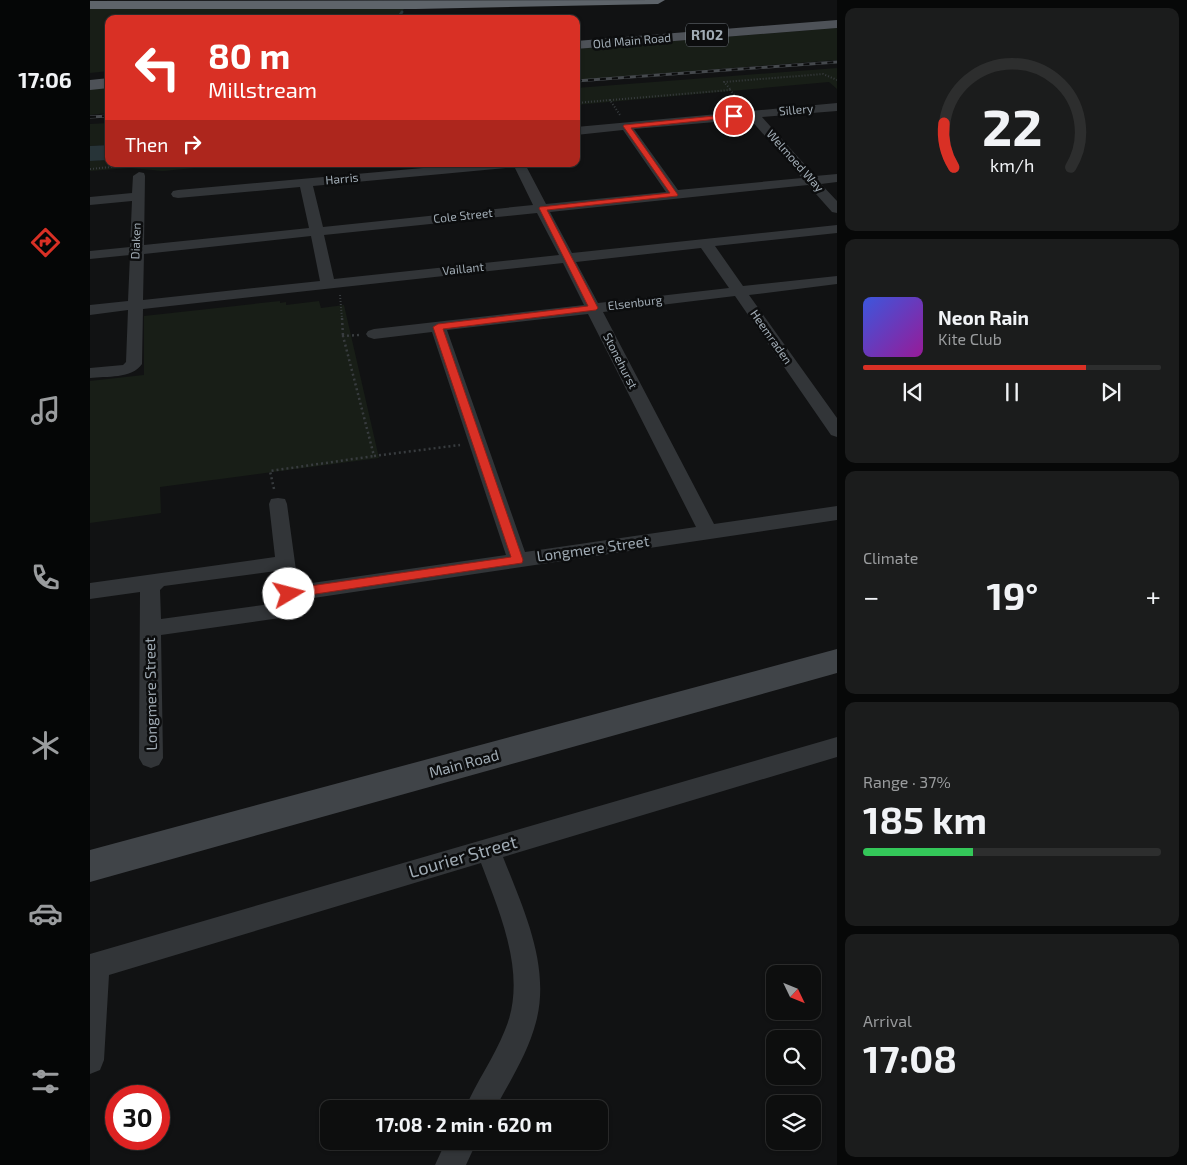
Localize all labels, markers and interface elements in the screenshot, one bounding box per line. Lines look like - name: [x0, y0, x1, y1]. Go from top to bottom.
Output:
- road number: R102: [686, 24, 728, 46]
- street label: Old Main Road: [592, 30, 672, 50]
- text: 80 m: [208, 34, 290, 76]
- icon: left: [125, 35, 190, 100]
- text: 17:06: [18, 66, 72, 92]
- text: Millstream: [208, 76, 317, 102]
- text: 22: [982, 94, 1042, 156]
- pin: [713, 95, 755, 137]
- street label: Sillery: [778, 100, 814, 117]
- icon: arrive: [720, 102, 748, 130]
- street label: Welmoed Way: [764, 126, 828, 195]
- icon: right: [178, 130, 206, 158]
- text: Then: [125, 133, 168, 156]
- text: km/h: [990, 154, 1034, 176]
- street label: Harris: [325, 170, 359, 186]
- street label: Cole Street: [432, 205, 494, 225]
- street label: Diaken: [127, 222, 143, 260]
- icon: directions: [28, 225, 63, 260]
- street label: Vaillant: [441, 259, 485, 277]
- street label: Elsenburg: [607, 292, 663, 312]
- text: Neon Rain: [938, 306, 1029, 329]
- street label: Heemraden: [748, 307, 796, 366]
- text: Kite Club: [938, 329, 1002, 348]
- street label: Stonehurst: [601, 330, 641, 391]
- icon: previous: [899, 378, 927, 406]
- icon: pause: [998, 378, 1026, 406]
- icon: next: [1097, 378, 1125, 406]
- icon: music: [28, 393, 63, 428]
- street label: Longmere Street: [535, 531, 651, 565]
- text: Climate: [863, 548, 918, 567]
- icon: phone: [28, 560, 63, 595]
- position arrow: [262, 567, 314, 619]
- text: 19°: [987, 572, 1038, 618]
- text: −: [863, 579, 879, 613]
- text: +: [1146, 579, 1161, 613]
- street label: Longmere Street: [140, 637, 160, 751]
- icon: climate: [28, 728, 63, 763]
- street label: Main Road: [427, 745, 501, 781]
- text: Range · 37%: [863, 772, 951, 791]
- text: 185 km: [863, 796, 987, 842]
- street label: Lourier Street: [406, 830, 520, 882]
- icon: car: [28, 896, 63, 931]
- north arrow: [766, 965, 821, 1020]
- map controls: [766, 965, 821, 1150]
- text: Arrival: [863, 1011, 912, 1030]
- button: search: [766, 1030, 821, 1085]
- text: 17:08: [863, 1035, 957, 1081]
- icon: filters: [28, 1064, 63, 1099]
- speed limit sign: 30: [105, 1085, 170, 1150]
- button: layers: [766, 1095, 821, 1150]
- text: 17:08 · 2 min · 620 m: [376, 1113, 552, 1136]

